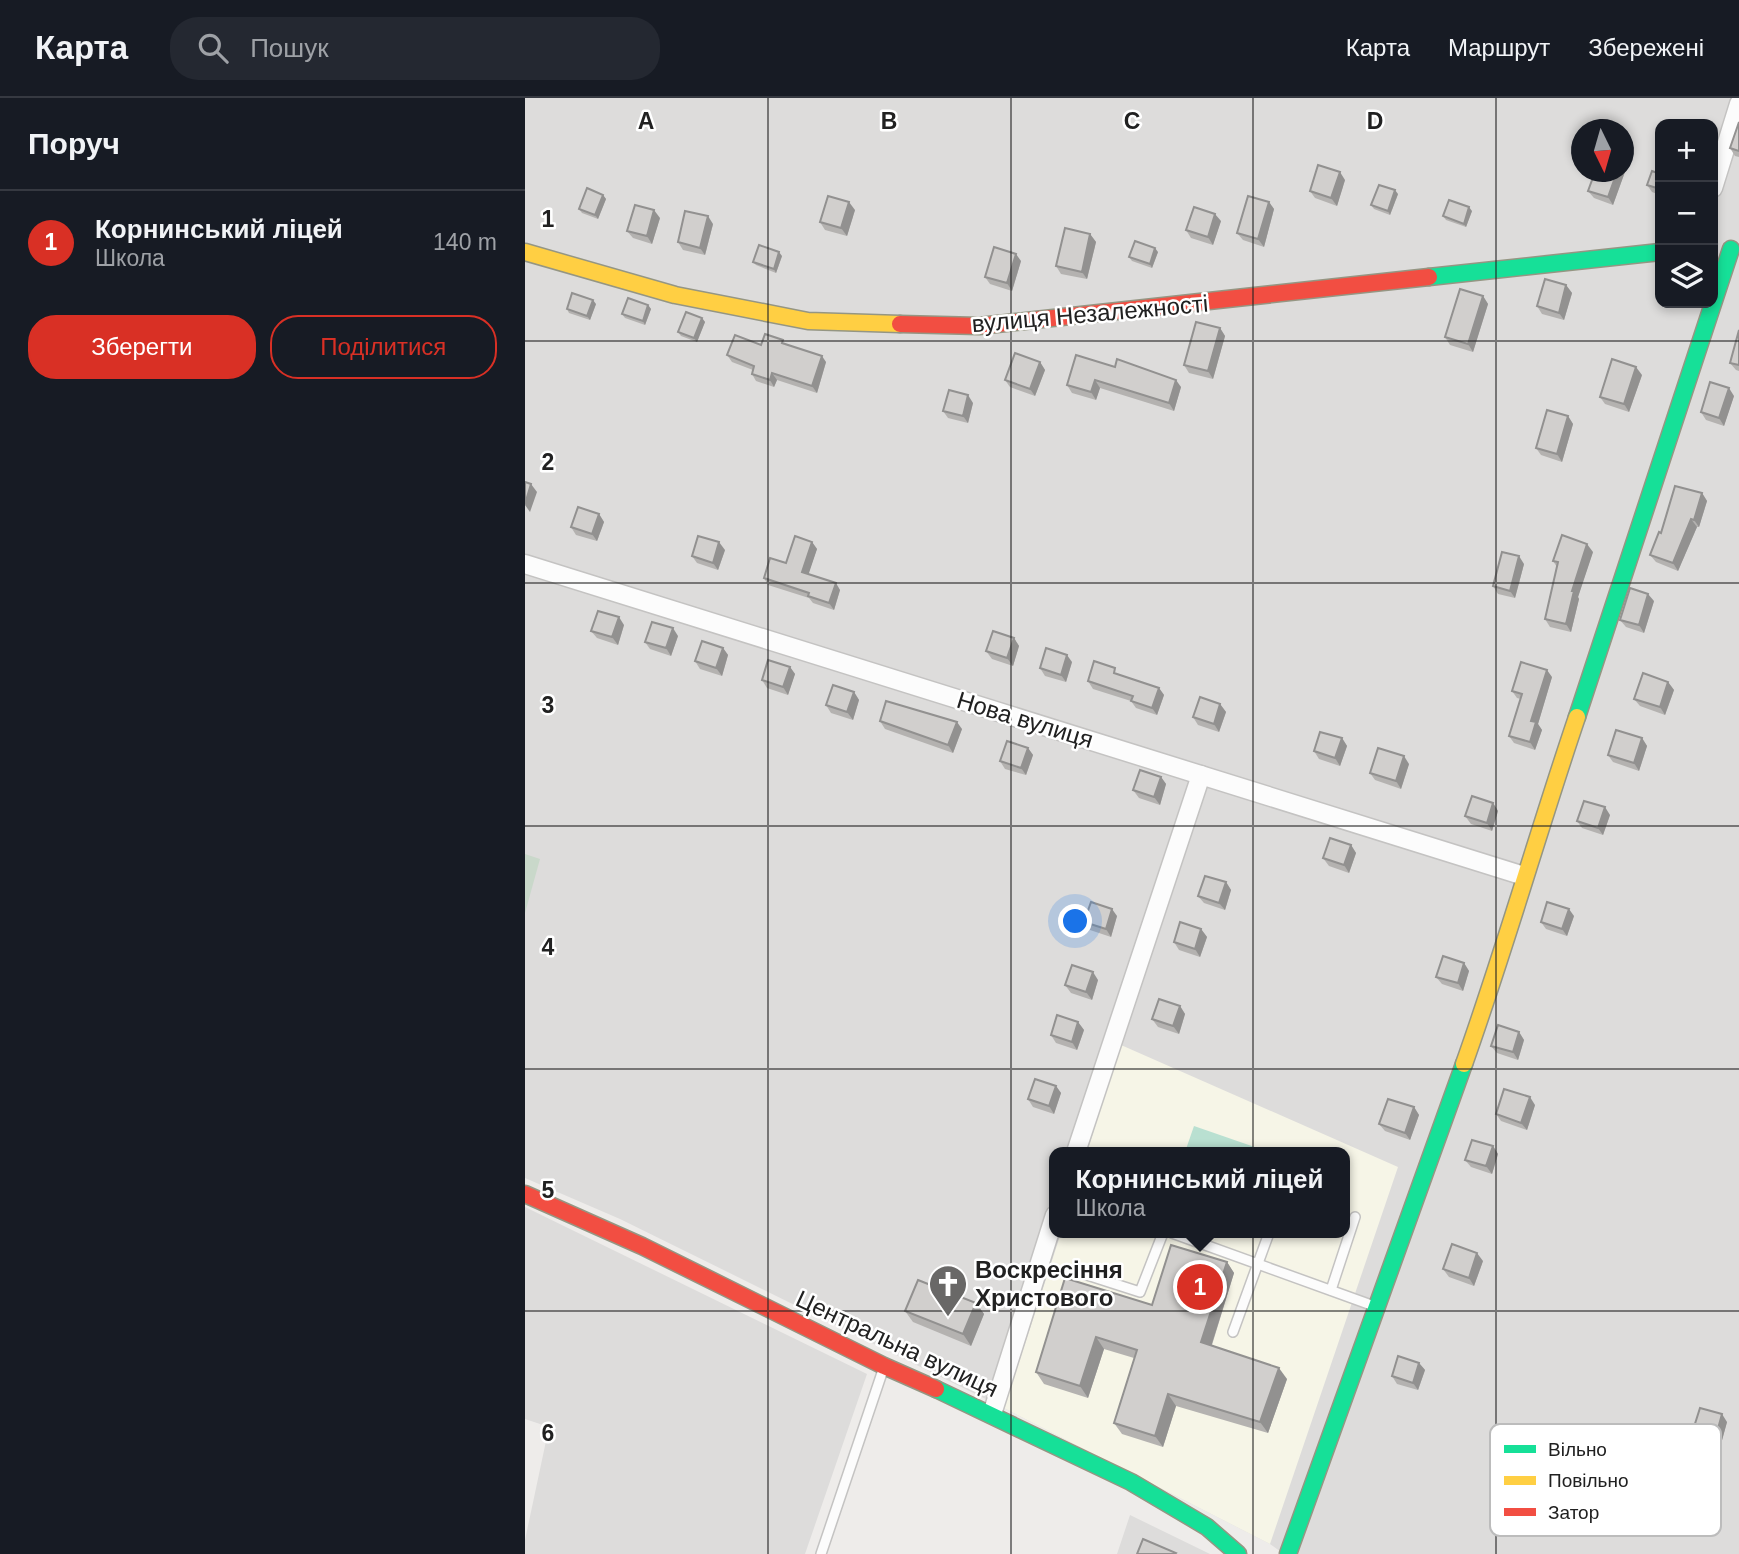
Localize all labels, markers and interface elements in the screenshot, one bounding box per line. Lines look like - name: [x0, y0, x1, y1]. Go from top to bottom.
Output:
- search box: [170, 17, 660, 80]
- text: Карта: [35, 29, 128, 66]
- icon: search: [194, 29, 232, 67]
- text: Пошук: [250, 33, 329, 63]
- text: Карта: [1346, 34, 1410, 61]
- text: Маршрут: [1448, 34, 1550, 61]
- text: Збережені: [1588, 34, 1704, 61]
- text: A: [638, 108, 654, 134]
- text: B: [881, 108, 897, 134]
- text: C: [1124, 108, 1140, 134]
- text: D: [1367, 108, 1383, 134]
- north arrow: [1571, 119, 1634, 182]
- map controls: [1655, 119, 1718, 308]
- button: +: [1655, 119, 1718, 182]
- text: Поруч: [28, 127, 120, 160]
- button: −: [1655, 182, 1718, 245]
- text: 1: [542, 206, 555, 232]
- text: Корнинський ліцей: [95, 214, 343, 244]
- text: 1: [45, 229, 57, 255]
- text: 140 m: [433, 229, 497, 255]
- text: Школа: [95, 245, 165, 271]
- button: layers: [1655, 245, 1718, 308]
- street label: вулиця Незалежності: [971, 290, 1209, 337]
- button: Зберегти: [28, 315, 256, 379]
- button: Поділитися: [270, 315, 497, 379]
- text: 2: [542, 449, 554, 475]
- street label: Нова вулиця: [954, 686, 1097, 753]
- text: 3: [542, 692, 554, 718]
- your location: [1058, 904, 1092, 938]
- text: 4: [542, 934, 555, 960]
- popup: [1049, 1147, 1350, 1238]
- text: Корнинський ліцей: [1076, 1164, 1323, 1194]
- text: 5: [542, 1177, 555, 1203]
- text: Школа: [1076, 1195, 1145, 1221]
- place label: Воскресіння Христового: [975, 1256, 1123, 1311]
- pin: 1: [1177, 1261, 1223, 1313]
- church icon: Воскресіння Христового: [927, 1263, 969, 1318]
- street label: Центральна вулиця: [792, 1285, 1002, 1402]
- text: 6: [542, 1420, 554, 1446]
- legend: [1490, 1424, 1721, 1536]
- text: Вільно: [1548, 1439, 1607, 1460]
- text: Повільно: [1548, 1470, 1629, 1491]
- text: Затор: [1548, 1502, 1599, 1523]

